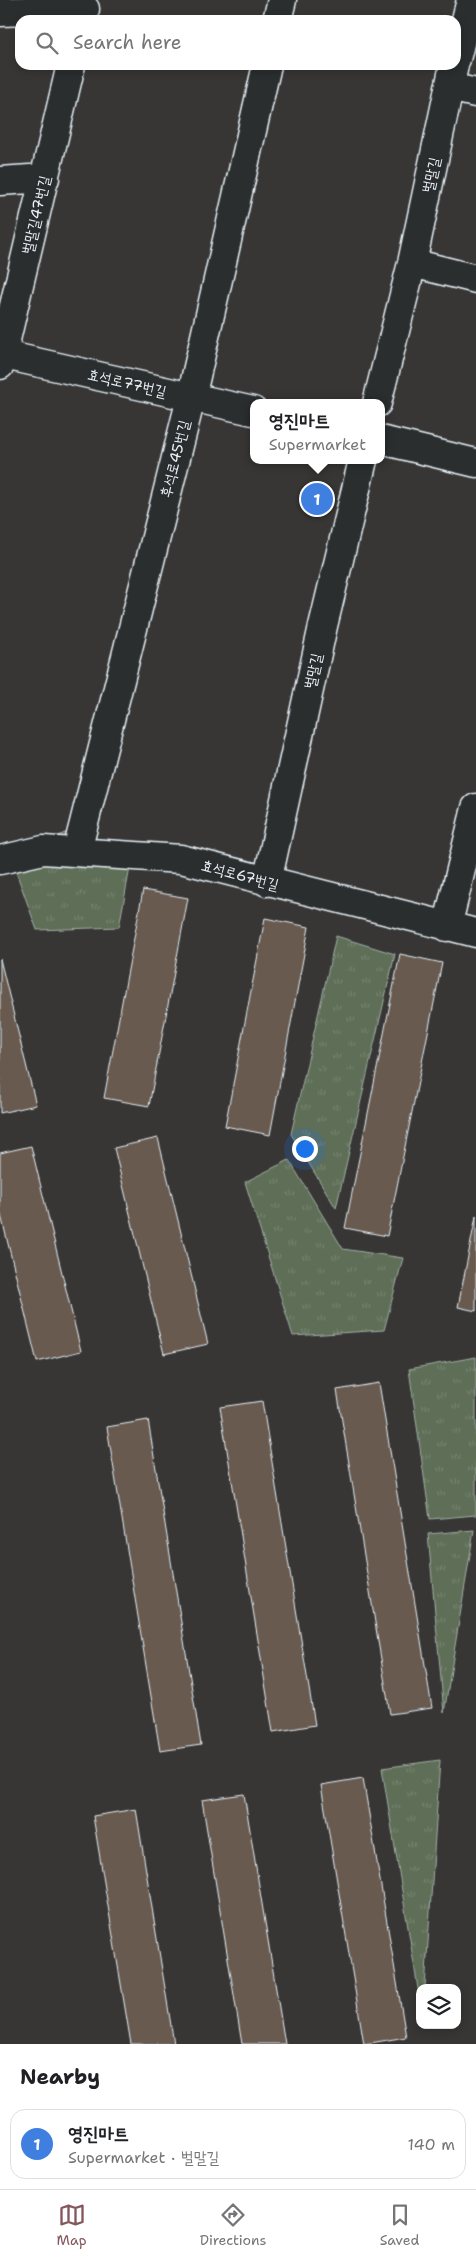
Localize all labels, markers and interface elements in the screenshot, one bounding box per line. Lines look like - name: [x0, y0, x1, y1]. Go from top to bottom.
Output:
- search box: [15, 15, 461, 70]
- icon: search: [33, 29, 61, 57]
- text: Search here: [73, 30, 182, 55]
- street label: 벌말길: [417, 155, 445, 195]
- street label: 벌말길47번길: [17, 174, 55, 256]
- street label: 효석로77번길: [86, 364, 168, 402]
- popup: [250, 399, 385, 464]
- text: 영진마트: [269, 408, 330, 433]
- street label: 후석로45번길: [156, 418, 194, 500]
- text: Supermarket: [269, 434, 366, 455]
- pin: 1: [301, 480, 333, 518]
- street label: 벌말길: [299, 651, 327, 691]
- street label: 효석로67번길: [199, 855, 281, 895]
- your location: [292, 1136, 318, 1162]
- map controls: [416, 1984, 461, 2029]
- button: layers: [416, 1984, 461, 2029]
- text: Nearby: [20, 2063, 100, 2091]
- text: 영진마트: [68, 2121, 129, 2146]
- text: 1: [33, 2134, 41, 2155]
- text: 140 m: [408, 2134, 455, 2155]
- text: Supermarket · 벌말길: [68, 2147, 220, 2168]
- tab: Map: [57, 2201, 87, 2249]
- tab: Directions: [200, 2201, 266, 2249]
- tab: Saved: [380, 2201, 419, 2249]

